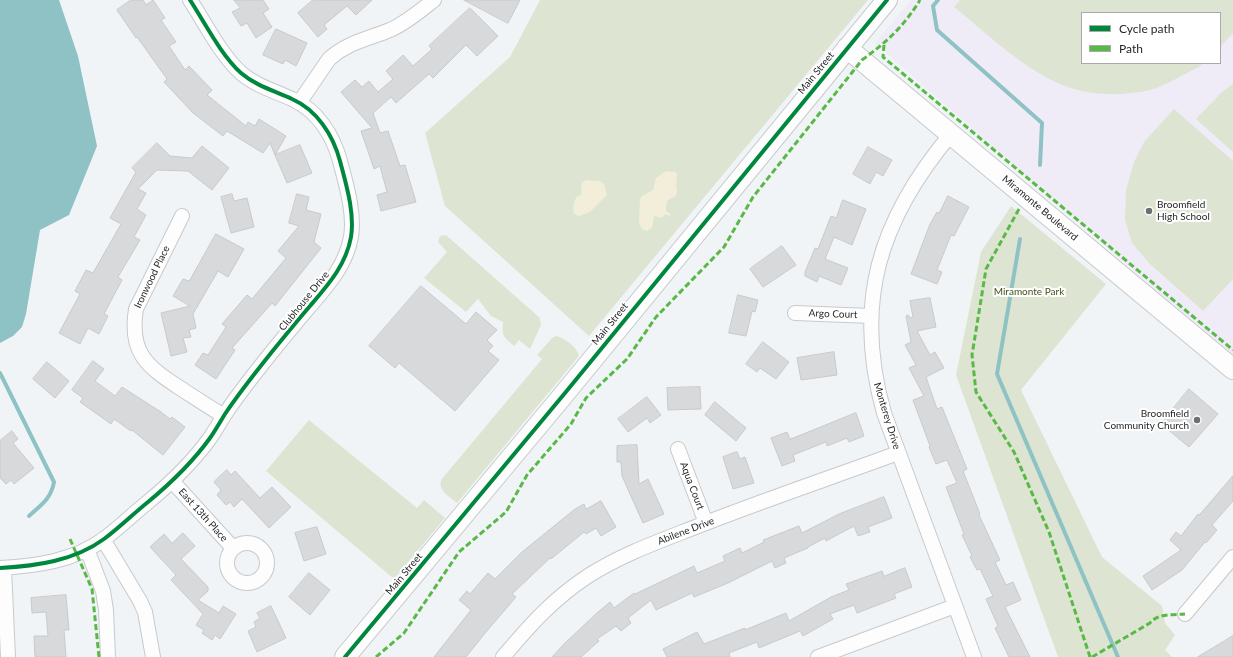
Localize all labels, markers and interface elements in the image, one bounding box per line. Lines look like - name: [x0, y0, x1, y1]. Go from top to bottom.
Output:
- legend: [1081, 12, 1221, 64]
- text: Cycle path: [1119, 21, 1174, 36]
- text: Path: [1119, 41, 1143, 56]
- street label: Main Street: [795, 49, 837, 97]
- street label: Miramonte Boulevard: [1000, 173, 1080, 243]
- place label: Broomfield High School: [1157, 199, 1210, 222]
- marker: Broomfield High School: [1144, 206, 1154, 216]
- street label: Ironwood Place: [132, 244, 172, 310]
- street label: Clubhouse Drive: [276, 269, 332, 333]
- park label: Miramonte Park: [994, 286, 1064, 298]
- street label: Main Street: [589, 300, 631, 348]
- street label: Argo Court: [808, 307, 858, 321]
- street label: Monterey Drive: [871, 381, 903, 451]
- place label: Broomfield Community Church: [1104, 408, 1189, 432]
- marker: Broomfield Community Church: [1192, 415, 1202, 425]
- street label: Aqua Court: [677, 460, 707, 512]
- street label: East 13th Place: [176, 486, 230, 544]
- street label: Abilene Drive: [656, 515, 716, 547]
- street label: Main Street: [383, 551, 425, 597]

